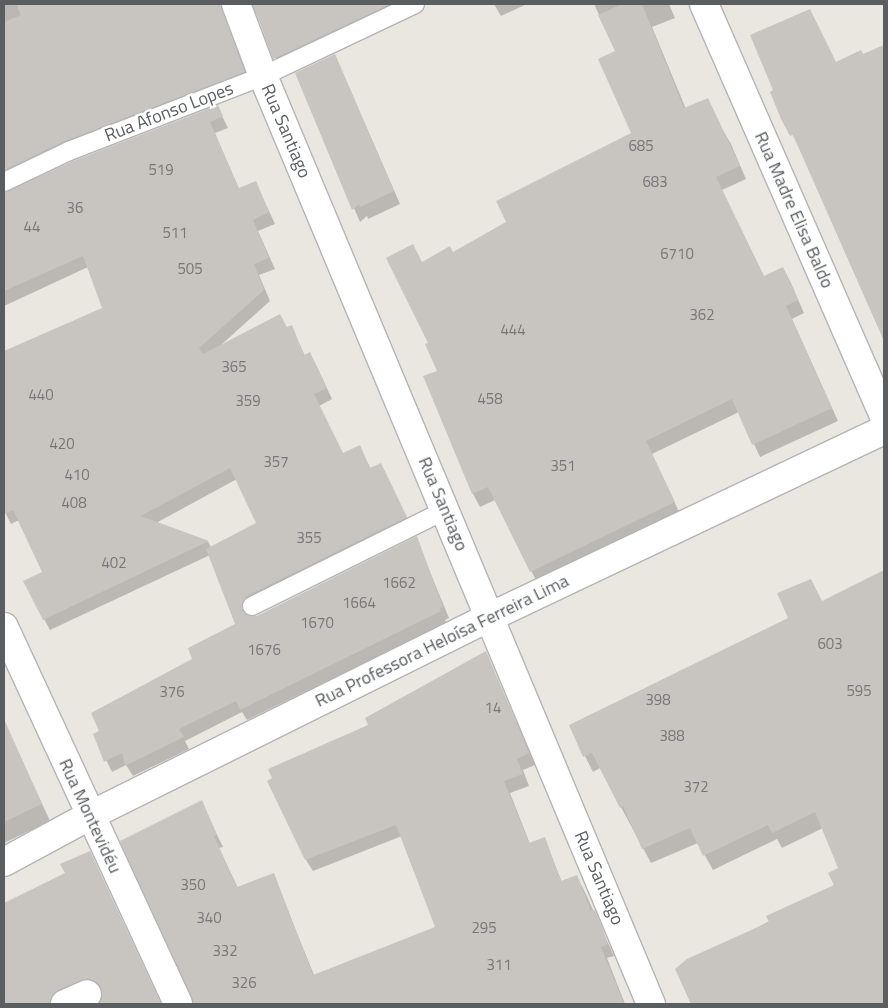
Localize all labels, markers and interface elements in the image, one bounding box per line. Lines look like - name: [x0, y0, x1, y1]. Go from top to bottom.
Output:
- street label: Rua Afonso Lopes: [102, 78, 236, 146]
- street label: Rua Santiago: [257, 81, 315, 181]
- street label: Rua Madre Elisa Baldo: [750, 128, 838, 292]
- house number: 685: [628, 137, 654, 155]
- house number: 519: [148, 161, 174, 179]
- house number: 683: [642, 173, 668, 191]
- house number: 36: [67, 199, 83, 217]
- house number: 44: [24, 218, 40, 236]
- house number: 511: [162, 224, 188, 242]
- house number: 6710: [660, 245, 694, 263]
- house number: 505: [177, 260, 203, 278]
- house number: 362: [689, 306, 715, 324]
- house number: 444: [500, 321, 526, 339]
- house number: 365: [221, 358, 247, 376]
- house number: 440: [28, 386, 54, 404]
- house number: 458: [477, 390, 503, 408]
- house number: 359: [235, 392, 261, 410]
- house number: 420: [49, 435, 75, 453]
- house number: 357: [263, 453, 289, 471]
- street label: Rua Santiago: [414, 454, 472, 554]
- house number: 351: [550, 457, 576, 475]
- house number: 410: [64, 466, 90, 484]
- house number: 408: [61, 494, 87, 512]
- house number: 355: [296, 529, 322, 547]
- house number: 402: [101, 554, 127, 572]
- street label: Rua Professora Heloísa Ferreira Lima: [312, 570, 572, 712]
- house number: 1662: [382, 574, 416, 592]
- house number: 1664: [342, 594, 376, 612]
- house number: 1670: [300, 614, 334, 632]
- house number: 603: [817, 635, 843, 653]
- house number: 1676: [247, 641, 281, 659]
- house number: 595: [846, 682, 872, 700]
- house number: 376: [159, 683, 185, 701]
- house number: 398: [645, 691, 671, 709]
- house number: 14: [485, 699, 501, 717]
- house number: 388: [659, 727, 685, 745]
- street label: Rua Montevidéu: [54, 755, 126, 877]
- house number: 372: [683, 778, 709, 796]
- street label: Rua Santiago: [570, 828, 628, 928]
- house number: 350: [180, 876, 206, 894]
- house number: 340: [196, 909, 222, 927]
- house number: 295: [471, 919, 497, 937]
- house number: 332: [212, 942, 238, 960]
- house number: 311: [486, 956, 512, 974]
- house number: 326: [231, 974, 257, 992]

